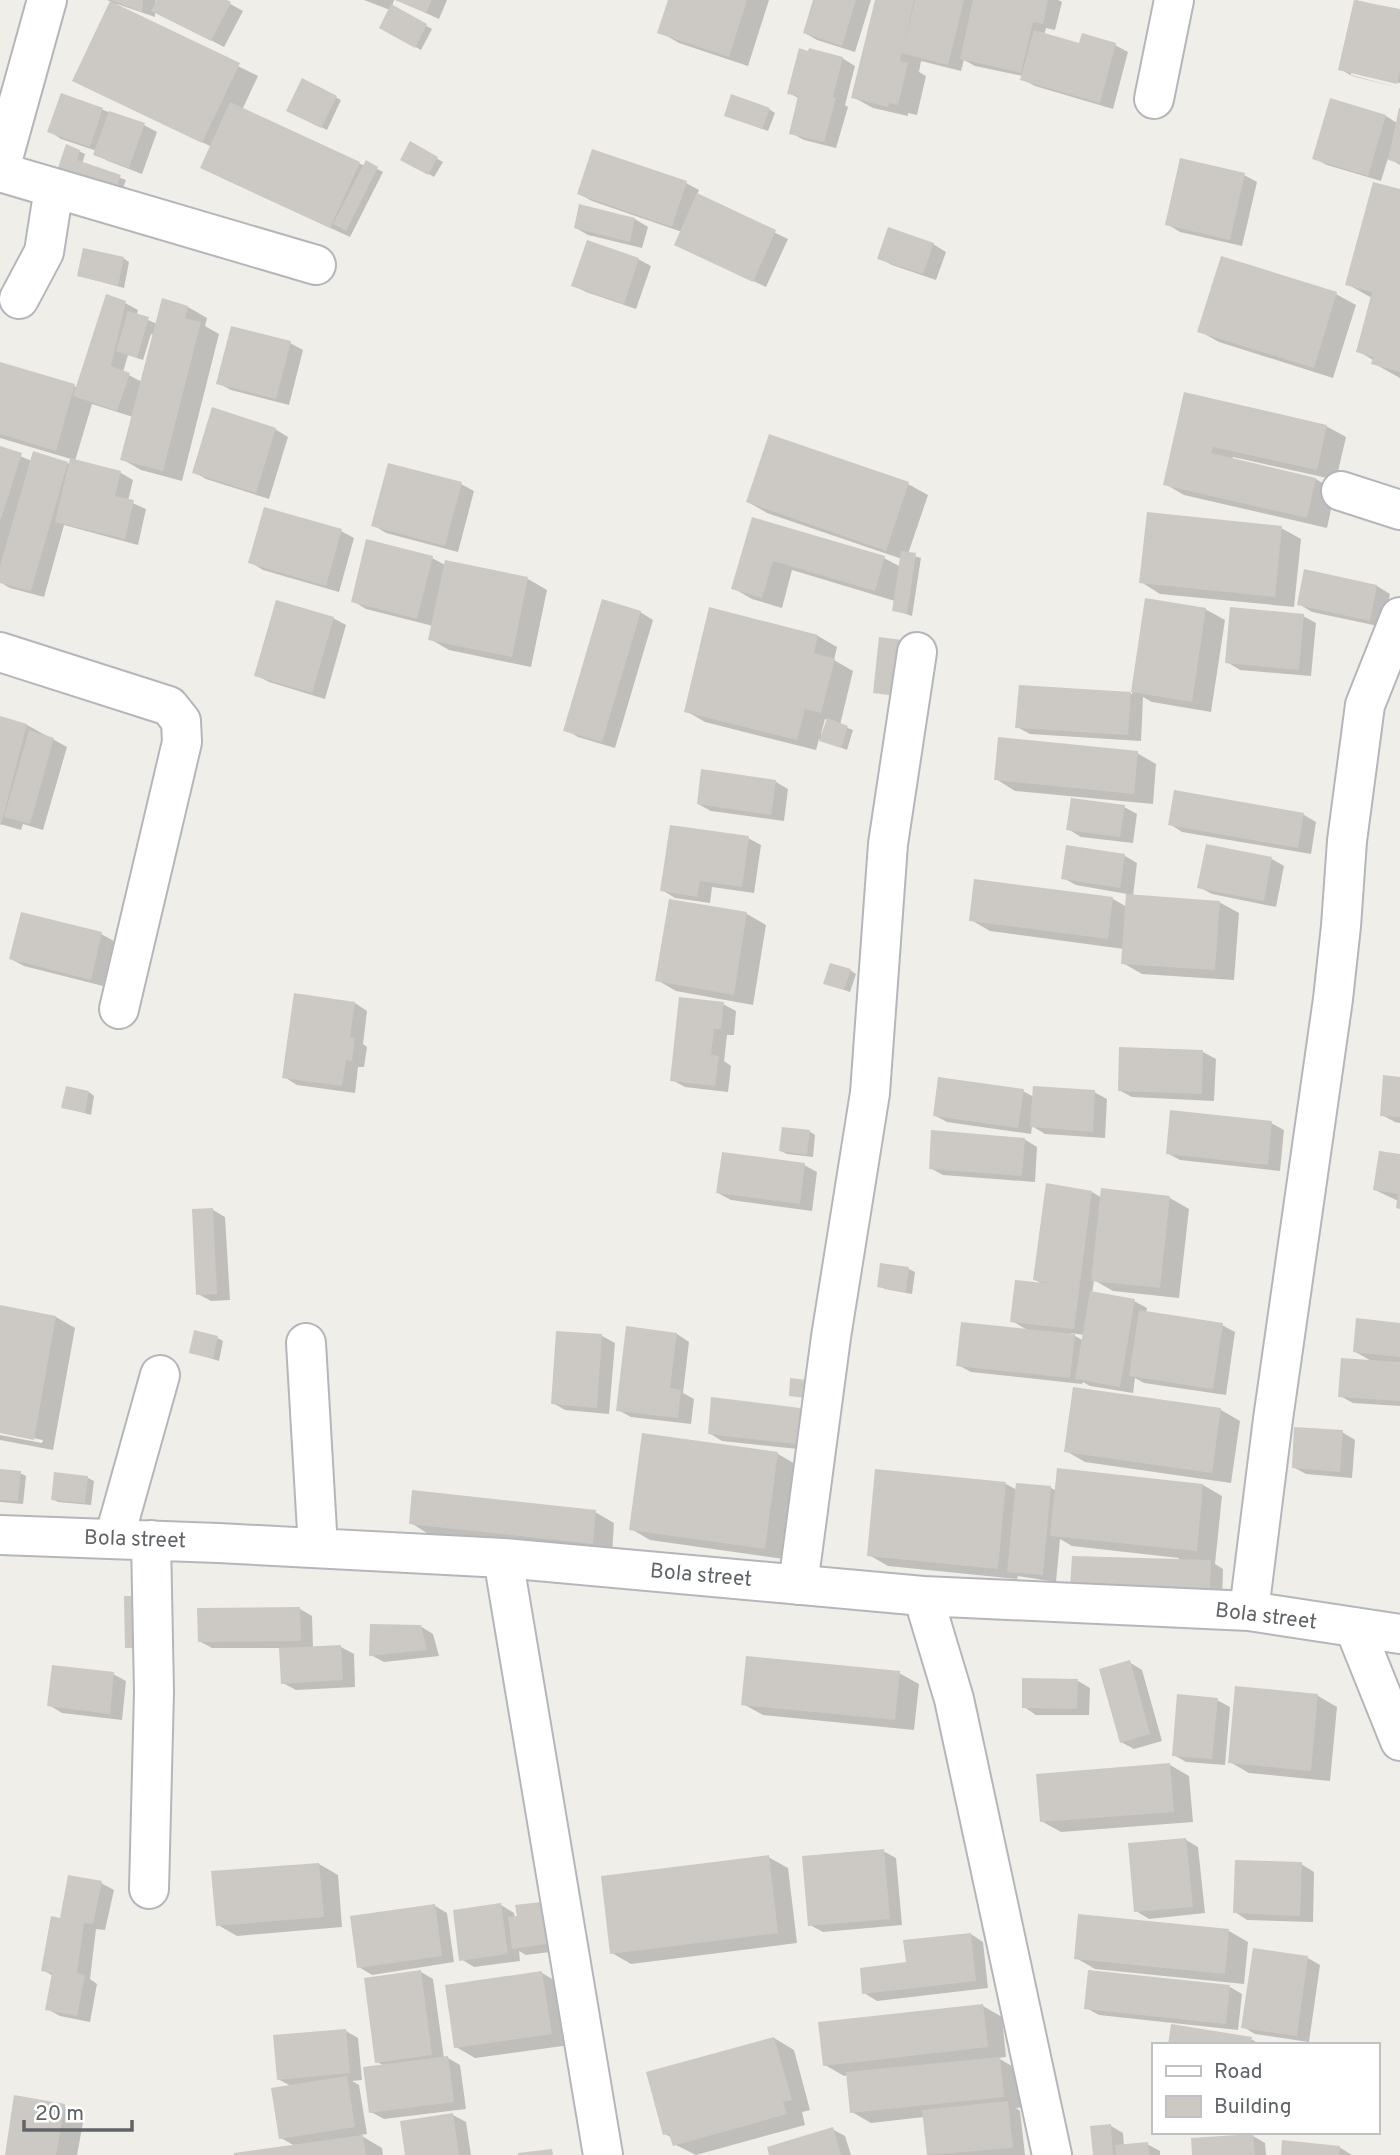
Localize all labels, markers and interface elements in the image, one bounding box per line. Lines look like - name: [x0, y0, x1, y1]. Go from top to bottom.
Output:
- street label: Bola street: [83, 1525, 187, 1555]
- street label: Bola street: [649, 1558, 753, 1594]
- street label: Bola street: [1214, 1597, 1318, 1637]
- legend: [1152, 2043, 1379, 2134]
- text: Road: [1214, 2059, 1263, 2086]
- scale bar: [24, 2088, 133, 2132]
- text: Building: [1214, 2094, 1292, 2121]
- text: 20 m: [35, 2101, 84, 2128]

